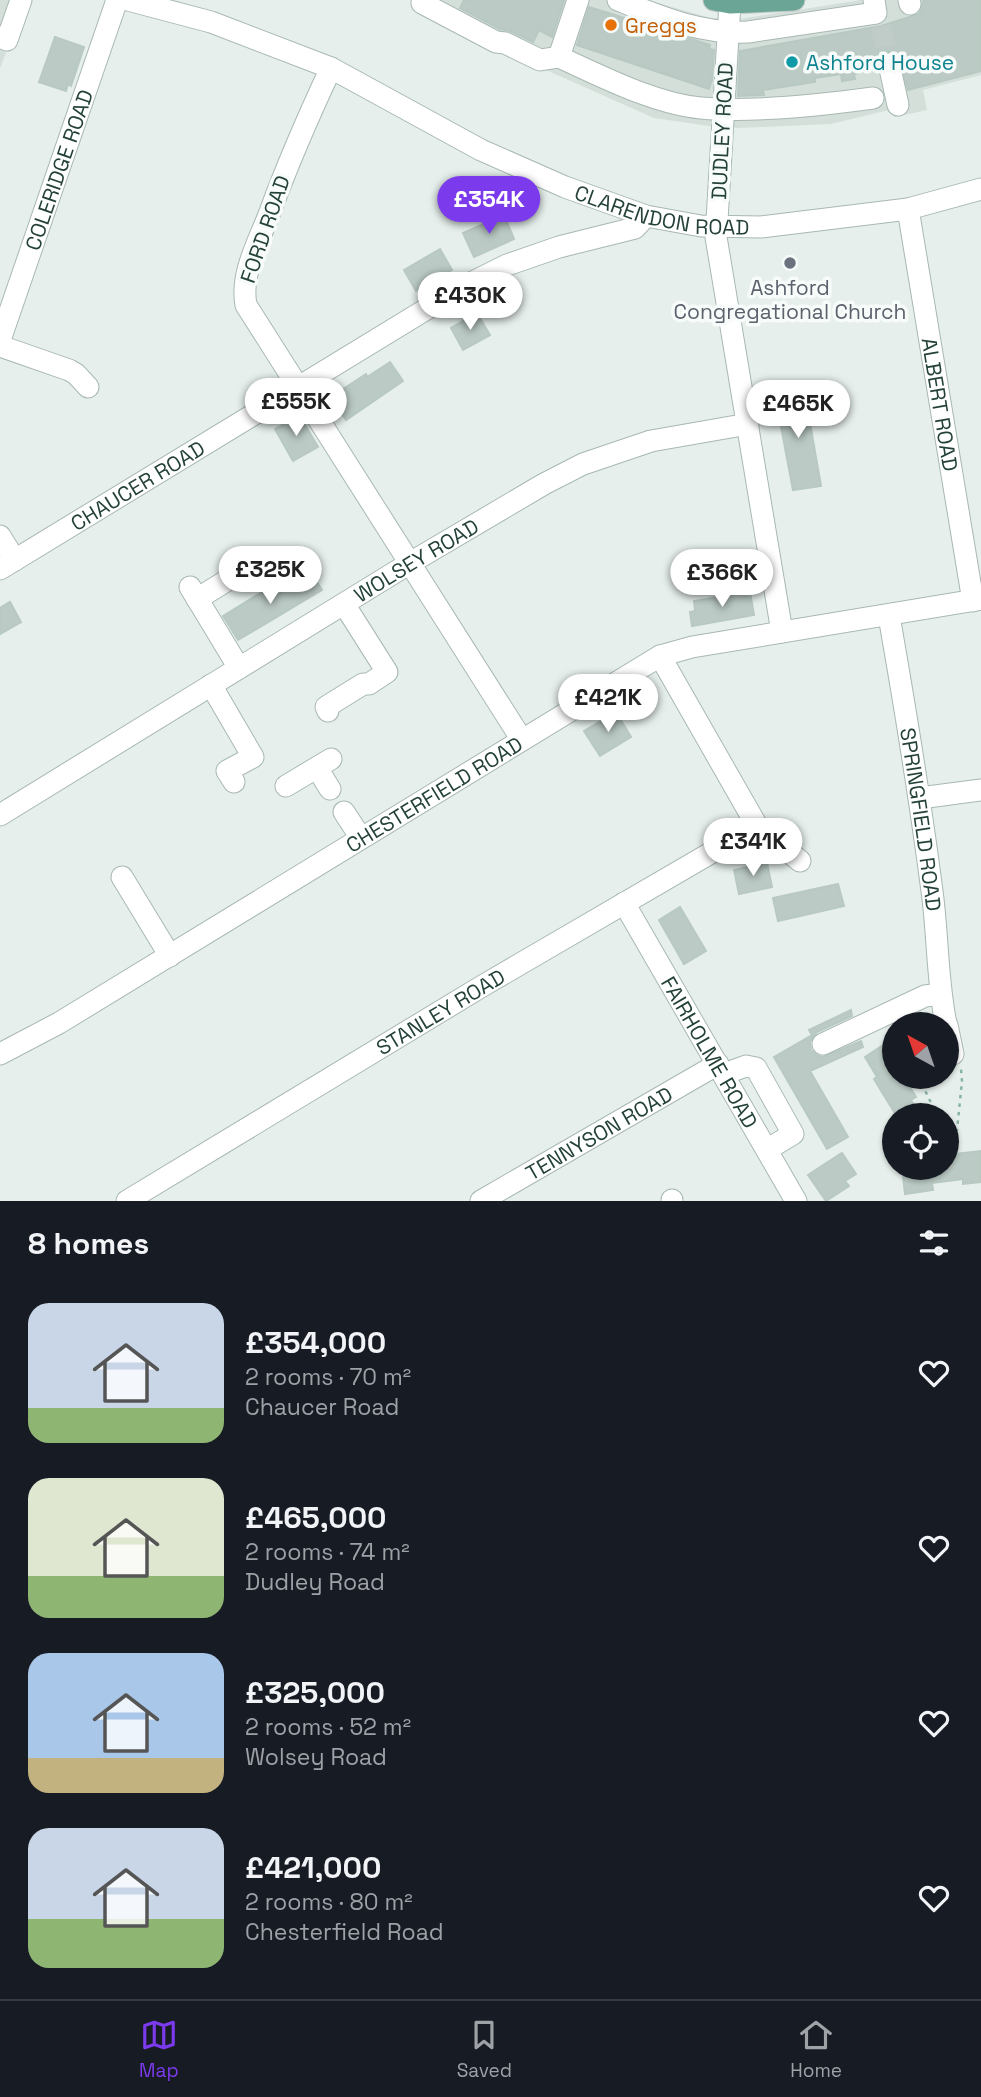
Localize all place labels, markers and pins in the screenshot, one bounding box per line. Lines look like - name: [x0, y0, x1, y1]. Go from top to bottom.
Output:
- place label: Greggs: [625, 12, 697, 39]
- marker: Greggs: [603, 17, 619, 33]
- place label: Ashford House: [806, 49, 954, 76]
- marker: Ashford House: [784, 54, 800, 70]
- pin: £354K: [440, 176, 538, 236]
- marker: Ashford Congregational Church: [782, 255, 798, 271]
- pin: £430K: [421, 272, 519, 332]
- place label: Ashford Congregational Church: [674, 274, 906, 325]
- pin: £555K: [247, 378, 345, 438]
- pin: £465K: [749, 380, 847, 440]
- pin: £325K: [221, 546, 319, 606]
- pin: £366K: [673, 550, 771, 609]
- pin: £421K: [559, 674, 657, 734]
- pin: £341K: [704, 818, 802, 878]

